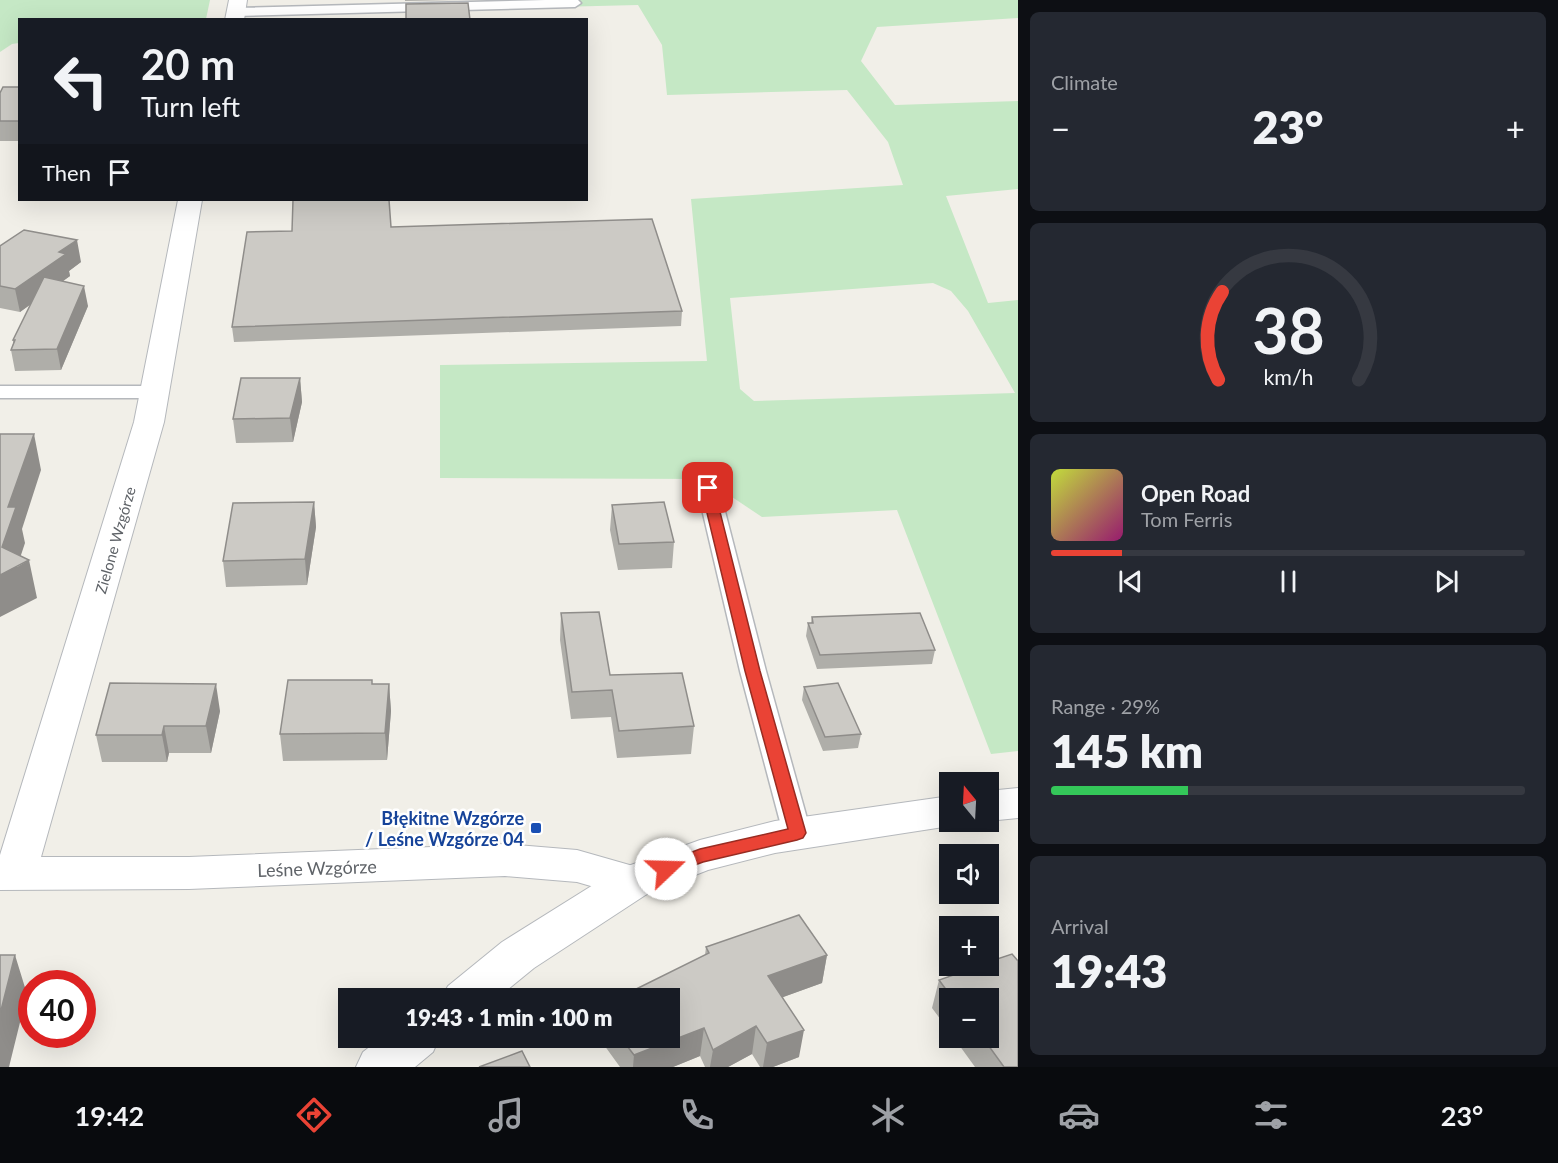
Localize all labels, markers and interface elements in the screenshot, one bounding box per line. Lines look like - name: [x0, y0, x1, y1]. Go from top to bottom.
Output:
- text: 20 m: [141, 39, 235, 89]
- icon: left: [42, 42, 120, 120]
- text: Climate: [1051, 70, 1118, 94]
- text: Turn left: [141, 90, 240, 123]
- text: 23°: [1253, 100, 1323, 154]
- text: −: [1051, 108, 1070, 148]
- text: +: [1506, 108, 1525, 148]
- icon: arrive: [103, 156, 136, 189]
- text: Then: [42, 159, 91, 186]
- text: 38: [1252, 292, 1324, 367]
- text: km/h: [1263, 364, 1313, 390]
- pin: [682, 462, 733, 513]
- icon: arrive: [691, 471, 724, 504]
- text: Open Road: [1141, 480, 1250, 507]
- street label: Zielone Wzgórze: [91, 484, 139, 596]
- text: Tom Ferris: [1141, 507, 1232, 531]
- icon: previous: [1114, 565, 1147, 598]
- icon: pause: [1272, 565, 1305, 598]
- icon: next: [1430, 565, 1463, 598]
- text: Range · 29%: [1051, 694, 1160, 718]
- text: 145 km: [1051, 724, 1203, 778]
- north arrow: [939, 772, 999, 832]
- map controls: [939, 772, 999, 1048]
- place label: Błękitne Wzgórze / Leśne Wzgórze 04: [365, 807, 524, 850]
- marker: Błękitne Wzgórze / Leśne Wzgórze 04: [529, 821, 543, 835]
- position arrow: [634, 837, 698, 901]
- button: sound: [939, 844, 999, 904]
- street label: Leśne Wzgórze: [257, 855, 377, 881]
- text: Arrival: [1051, 914, 1109, 938]
- button: +: [939, 916, 999, 976]
- text: 19:43: [1051, 944, 1167, 998]
- speed limit sign: 40: [18, 970, 96, 1048]
- button: −: [939, 988, 999, 1048]
- text: 19:43 · 1 min · 100 m: [406, 1004, 612, 1031]
- icon: directions: [293, 1094, 335, 1136]
- icon: music: [485, 1094, 527, 1136]
- icon: phone: [676, 1094, 718, 1136]
- icon: climate: [867, 1094, 909, 1136]
- icon: car: [1058, 1094, 1100, 1136]
- icon: filters: [1250, 1094, 1292, 1136]
- text: 19:42: [75, 1099, 144, 1132]
- text: 23°: [1441, 1099, 1483, 1132]

